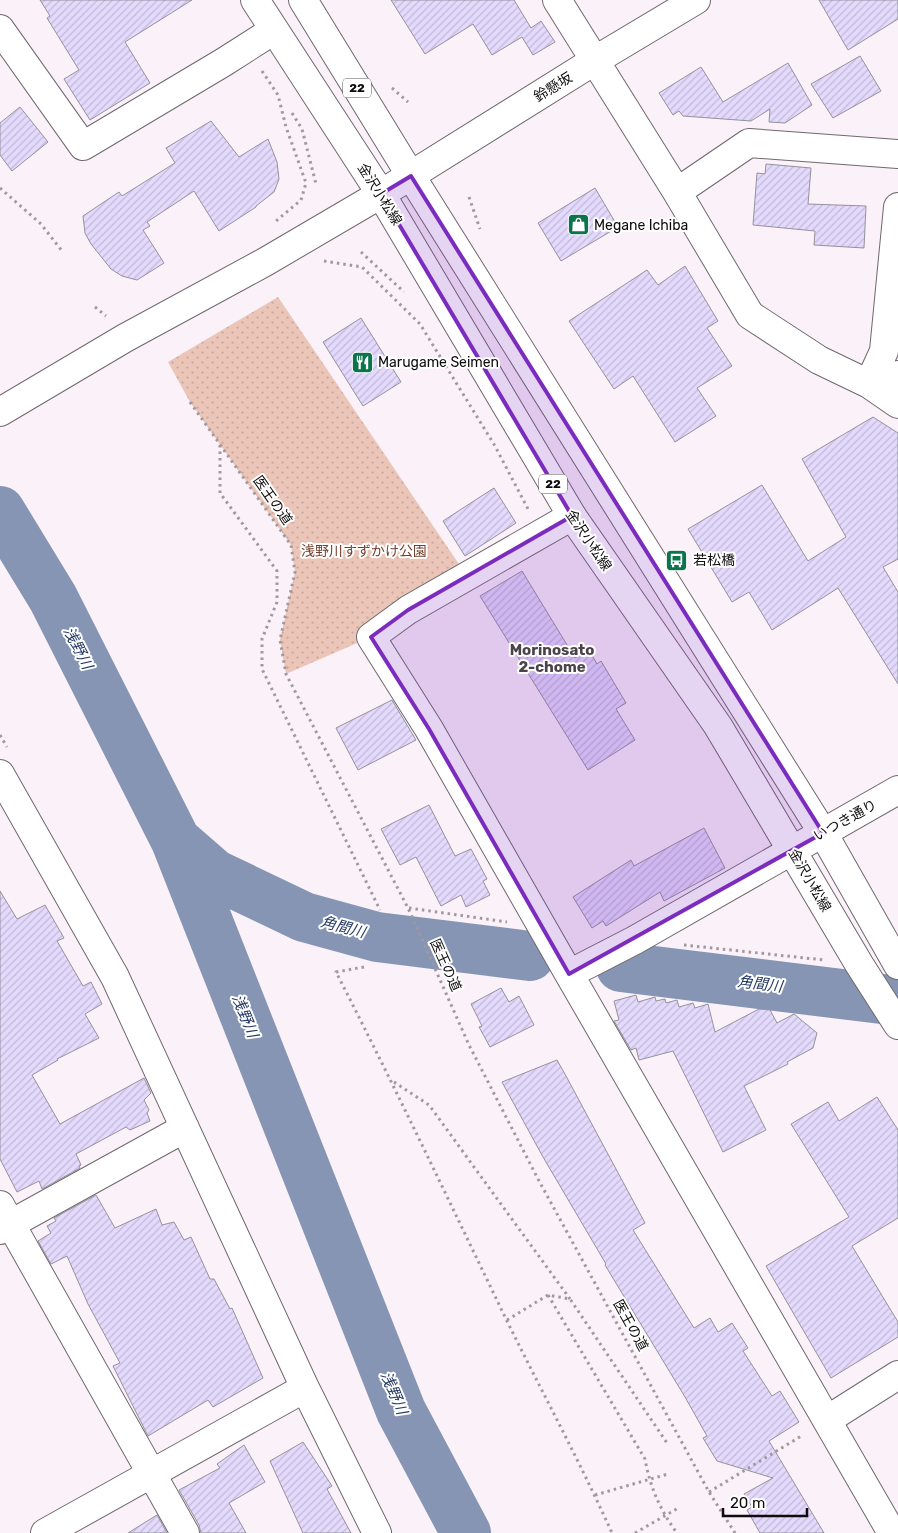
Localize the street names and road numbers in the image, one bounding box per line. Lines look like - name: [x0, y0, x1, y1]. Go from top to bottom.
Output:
- street label: 鈴懸坂: [531, 69, 576, 106]
- road number: 22: [343, 78, 371, 98]
- street label: 金沢小松線: [354, 160, 405, 228]
- street label: 医王の道: [250, 472, 296, 528]
- road number: 22: [539, 474, 567, 494]
- street label: 金沢小松線: [562, 507, 615, 574]
- street label: いつき通り: [811, 796, 880, 845]
- street label: 金沢小松線: [785, 846, 834, 915]
- street label: 医王の道: [426, 936, 465, 994]
- street label: 医王の道: [610, 1297, 652, 1354]

